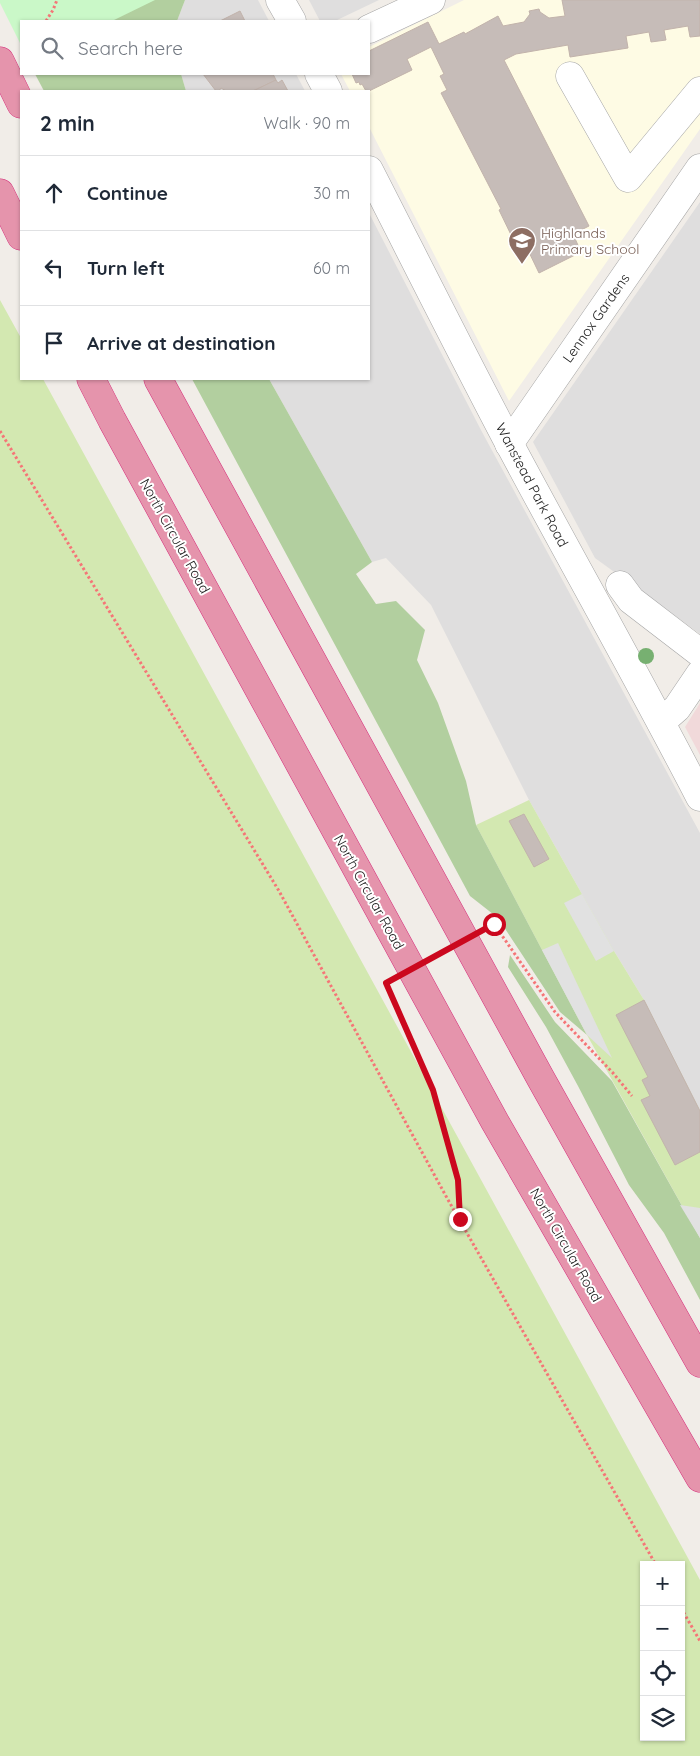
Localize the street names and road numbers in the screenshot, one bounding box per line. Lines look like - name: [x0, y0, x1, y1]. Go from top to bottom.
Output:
- street label: Lennox Gardens: [559, 270, 633, 366]
- street label: Wanstead Park Road: [492, 420, 572, 550]
- street label: North Circular Road: [136, 475, 214, 597]
- street label: North Circular Road: [330, 831, 408, 953]
- street label: North Circular Road: [526, 1185, 606, 1305]

